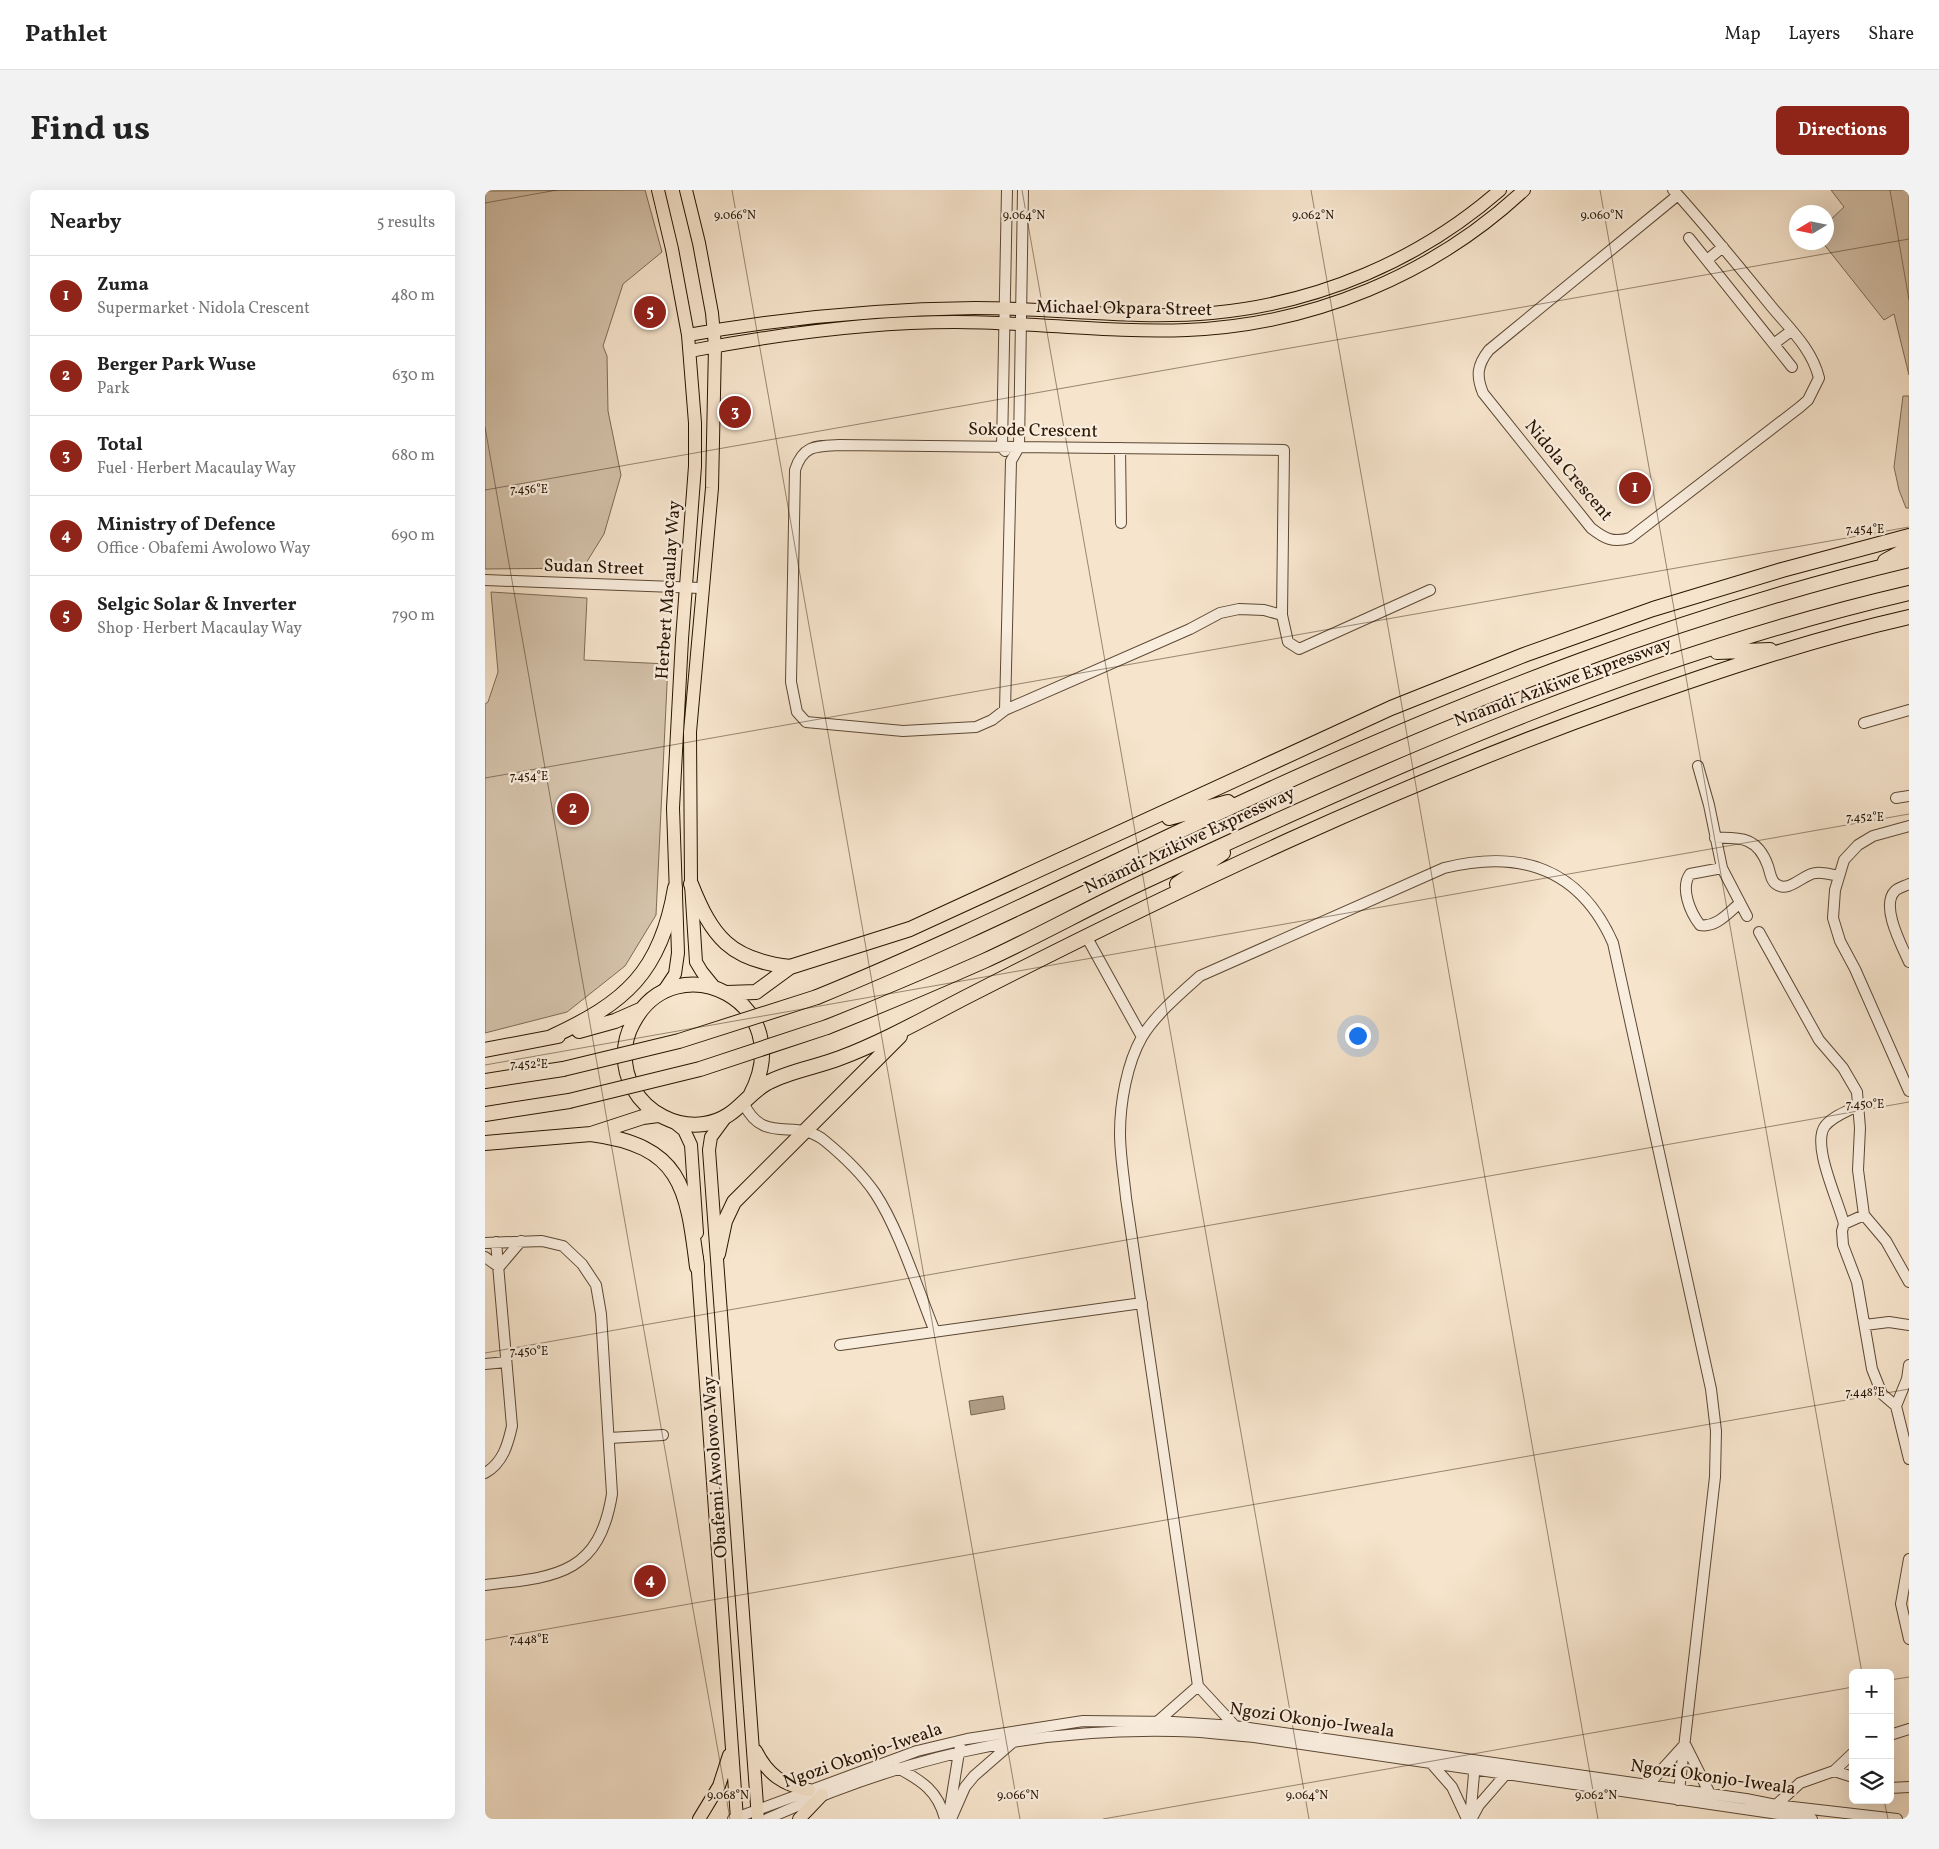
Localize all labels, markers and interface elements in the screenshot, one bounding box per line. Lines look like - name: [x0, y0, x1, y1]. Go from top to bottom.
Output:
- text: Pathlet: [25, 18, 107, 52]
- text: Map: [1724, 22, 1760, 47]
- text: Layers: [1788, 22, 1840, 47]
- text: Share: [1868, 22, 1914, 47]
- text: Find us: [30, 106, 150, 154]
- button: Directions: [1776, 106, 1909, 155]
- north arrow: [1789, 205, 1834, 250]
- text: Nearby: [50, 208, 121, 237]
- text: 9.066°N: [714, 208, 756, 224]
- text: 9.064°N: [1003, 208, 1045, 224]
- text: 9.062°N: [1292, 208, 1334, 224]
- text: 9.060°N: [1581, 208, 1624, 224]
- text: 5 results: [377, 212, 435, 234]
- text: Zuma: [97, 272, 149, 298]
- text: 1: [63, 285, 69, 307]
- text: 480 m: [391, 285, 435, 307]
- pin: 5: [634, 293, 666, 331]
- street label: Michael Okpara Street: [1036, 295, 1212, 323]
- text: Supermarket · Nidola Crescent: [97, 298, 310, 320]
- text: Berger Park Wuse: [97, 352, 256, 378]
- text: 2: [62, 365, 70, 387]
- text: 630 m: [392, 365, 435, 387]
- text: Park: [97, 378, 130, 400]
- pin: 3: [719, 393, 751, 431]
- street label: Nidola Crescent: [1518, 415, 1618, 527]
- street label: Sokode Crescent: [968, 417, 1098, 445]
- text: Total: [97, 432, 143, 458]
- text: 3: [62, 445, 70, 467]
- text: 680 m: [392, 445, 435, 467]
- text: Fuel · Herbert Macaulay Way: [97, 458, 296, 480]
- pin: 1: [1619, 469, 1651, 507]
- text: 7.456°E: [510, 482, 548, 498]
- street label: Herbert Macaulay Way: [650, 499, 688, 680]
- text: Ministry of Defence: [97, 512, 276, 538]
- text: 7.454°E: [1846, 522, 1884, 538]
- text: 4: [61, 525, 71, 547]
- text: 690 m: [391, 525, 435, 547]
- text: Office · Obafemi Awolowo Way: [97, 538, 310, 560]
- street label: Sudan Street: [543, 554, 645, 582]
- text: Selgic Solar & Inverter: [97, 592, 297, 618]
- text: 5: [62, 605, 70, 627]
- text: 790 m: [392, 605, 435, 627]
- text: Shop · Herbert Macaulay Way: [97, 618, 302, 640]
- street label: Nnamdi Azikiwe Expressway: [1451, 632, 1676, 734]
- text: 7.454°E: [510, 769, 548, 785]
- street label: Nnamdi Azikiwe Expressway: [1080, 781, 1300, 901]
- pin: 2: [557, 790, 589, 828]
- text: 7.452°E: [1846, 810, 1884, 826]
- your location: [1345, 1023, 1371, 1049]
- text: 7.452°E: [510, 1057, 548, 1073]
- text: 7.450°E: [1846, 1097, 1884, 1113]
- text: 7.450°E: [510, 1344, 548, 1360]
- street label: Obafemi Awolowo Way: [697, 1375, 735, 1559]
- text: 7.448°E: [1845, 1385, 1885, 1401]
- pin: 4: [634, 1562, 666, 1600]
- text: 7.448°E: [509, 1632, 549, 1648]
- map controls: [1849, 1669, 1894, 1804]
- button: +: [1849, 1669, 1894, 1714]
- street label: Ngozi Okonjo-Iweala: [1228, 1697, 1396, 1745]
- button: −: [1849, 1714, 1894, 1759]
- street label: Ngozi Okonjo-Iweala: [780, 1717, 946, 1795]
- street label: Ngozi Okonjo-Iweala: [1629, 1754, 1797, 1802]
- button: layers: [1849, 1759, 1894, 1804]
- text: 9.068°N: [707, 1788, 749, 1804]
- text: 9.066°N: [997, 1788, 1039, 1804]
- text: 9.064°N: [1286, 1788, 1328, 1804]
- text: 9.062°N: [1575, 1788, 1617, 1804]

